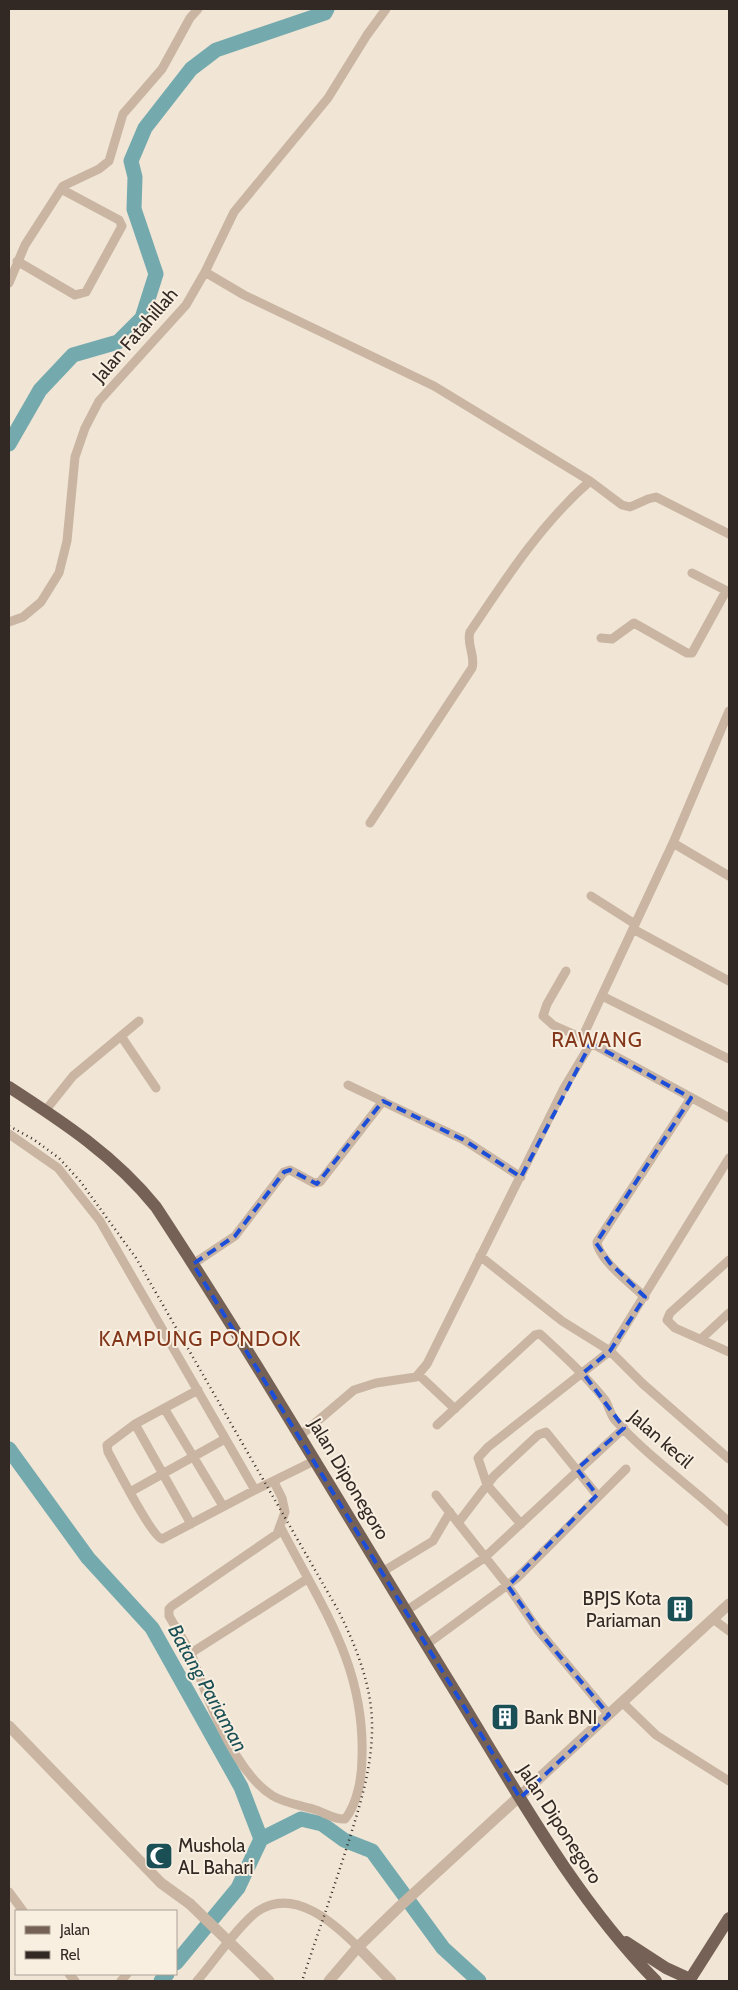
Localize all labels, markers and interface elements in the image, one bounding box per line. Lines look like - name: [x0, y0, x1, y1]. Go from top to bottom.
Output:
- street label: Jalan Fatahillah: [87, 283, 182, 388]
- district label: RAWANG: [551, 1027, 643, 1052]
- district label: KAMPUNG PONDOK: [99, 1326, 301, 1351]
- street label: Jalan kecil: [624, 1404, 698, 1473]
- street label: Jalan Diponegoro: [303, 1413, 394, 1544]
- place label: BPJS Kota Pariaman: [583, 1587, 661, 1632]
- building icon: BPJS Kota Pariaman: [665, 1594, 695, 1624]
- water label: Batang Pariaman: [163, 1620, 253, 1756]
- building icon: Bank BNI: [490, 1702, 520, 1732]
- place label: Bank BNI: [524, 1706, 597, 1729]
- street label: Jalan Diponegoro: [512, 1759, 607, 1888]
- place label: Mushola AL Bahari: [178, 1834, 253, 1879]
- mosque icon: Mushola AL Bahari: [144, 1841, 174, 1871]
- legend: [15, 1910, 178, 1975]
- text: Jalan: [59, 1921, 90, 1939]
- text: Rel: [60, 1946, 80, 1964]

